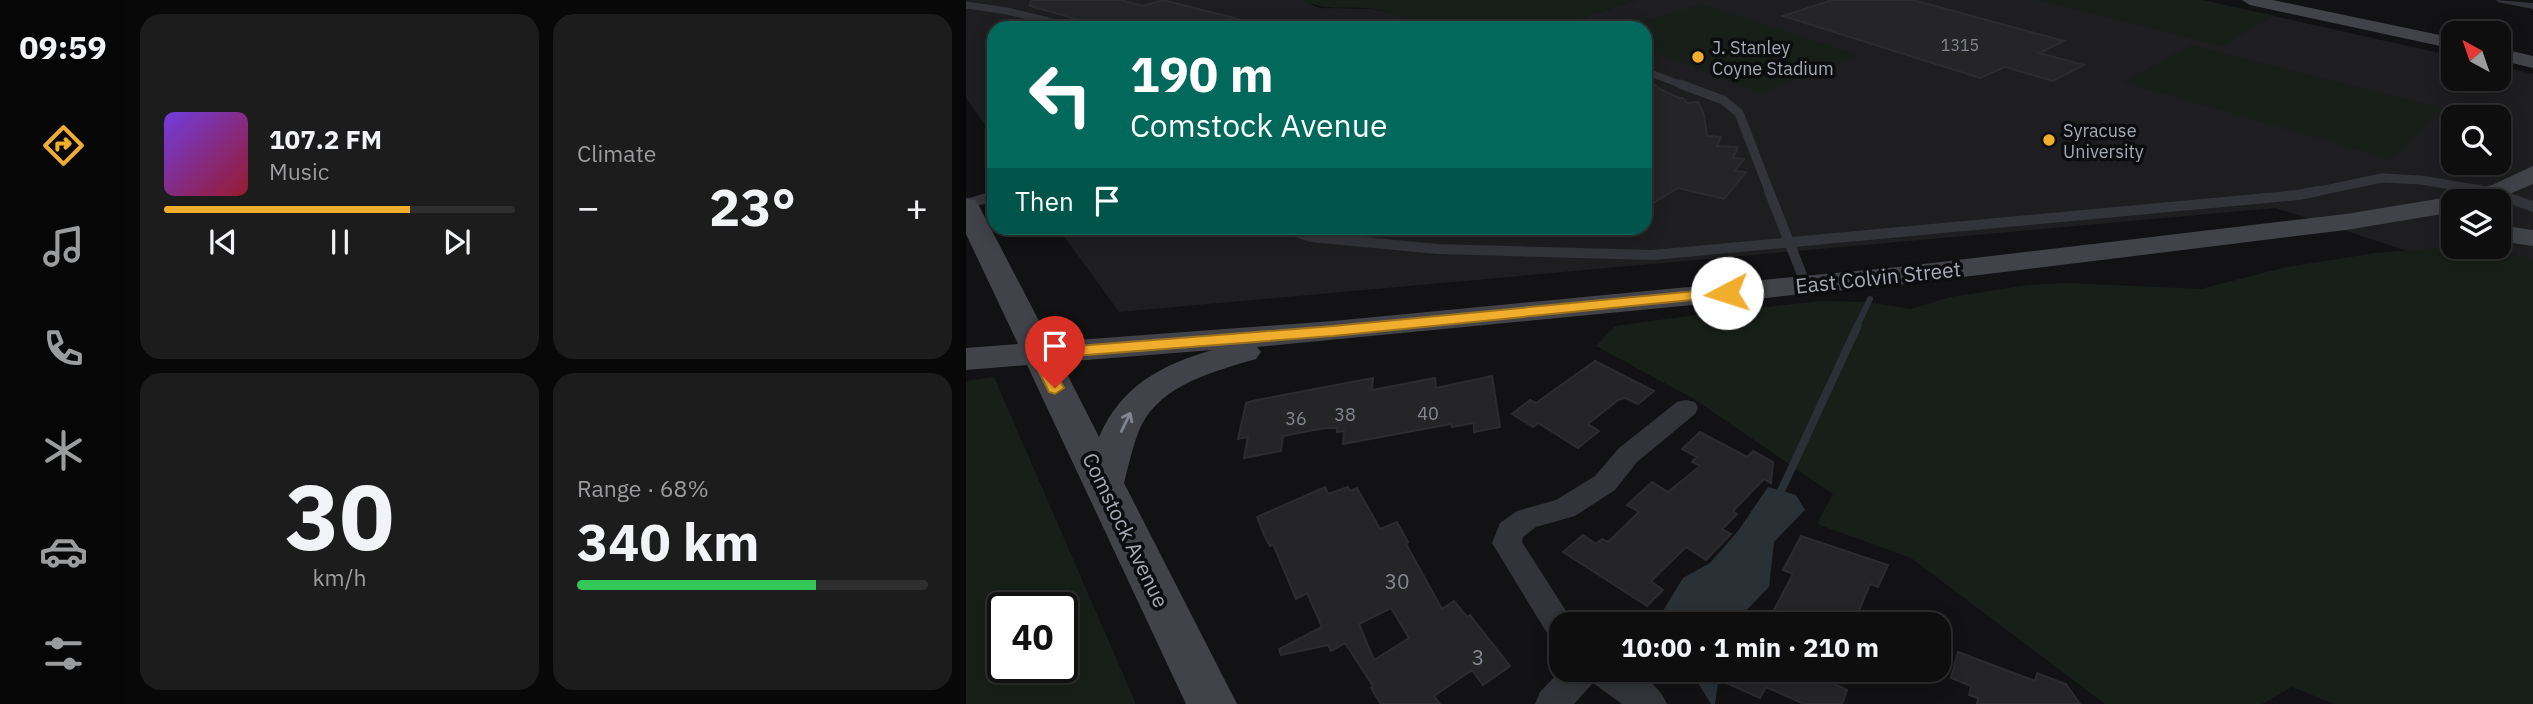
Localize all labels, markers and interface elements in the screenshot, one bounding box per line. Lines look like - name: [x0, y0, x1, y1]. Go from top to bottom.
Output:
- north arrow: [2441, 21, 2511, 91]
- map controls: [2441, 21, 2511, 259]
- text: 09:59: [19, 26, 107, 68]
- house number: 1315: [1941, 35, 1979, 55]
- place label: J. Stanley Coyne Stadium: [1712, 36, 1834, 80]
- text: 190 m: [1130, 42, 1274, 105]
- icon: left: [1015, 49, 1106, 140]
- marker: J. Stanley Coyne Stadium: [1690, 49, 1706, 65]
- text: Comstock Avenue: [1130, 104, 1387, 146]
- button: search: [2441, 105, 2511, 175]
- place label: Syracuse University: [2063, 119, 2144, 163]
- icon: directions: [39, 121, 88, 170]
- text: 107.2 FM: [269, 122, 382, 156]
- marker: Syracuse University: [2041, 132, 2057, 148]
- text: Climate: [577, 138, 656, 168]
- text: Music: [269, 156, 329, 186]
- text: 23°: [709, 173, 796, 240]
- text: −: [577, 182, 600, 231]
- text: +: [905, 182, 928, 231]
- icon: arrive: [1088, 182, 1126, 220]
- text: Then: [1015, 184, 1074, 218]
- button: layers: [2441, 189, 2511, 259]
- icon: music: [39, 222, 88, 271]
- icon: previous: [204, 223, 242, 261]
- icon: pause: [321, 223, 359, 261]
- icon: next: [438, 223, 476, 261]
- street label: East Colvin Street: [1794, 254, 1962, 300]
- position arrow: [1690, 256, 1764, 330]
- pin: [1025, 316, 1085, 388]
- icon: phone: [39, 324, 88, 373]
- icon: arrive: [1036, 327, 1074, 365]
- house number: 40: [1417, 402, 1439, 425]
- house number: 38: [1334, 403, 1356, 426]
- house number: 36: [1285, 407, 1307, 430]
- one-way arrow: [1119, 412, 1133, 433]
- icon: climate: [39, 426, 88, 475]
- street label: Comstock Avenue: [1076, 448, 1176, 612]
- text: 30: [285, 457, 394, 575]
- text: Range · 68%: [577, 473, 709, 503]
- text: 340 km: [577, 508, 759, 575]
- icon: car: [39, 527, 88, 576]
- text: km/h: [312, 562, 367, 592]
- house number: 30: [1384, 567, 1410, 595]
- speed limit sign: 40: [987, 592, 1078, 683]
- icon: filters: [39, 629, 88, 678]
- text: 10:00 · 1 min · 210 m: [1621, 630, 1879, 664]
- house number: 3: [1472, 643, 1484, 671]

